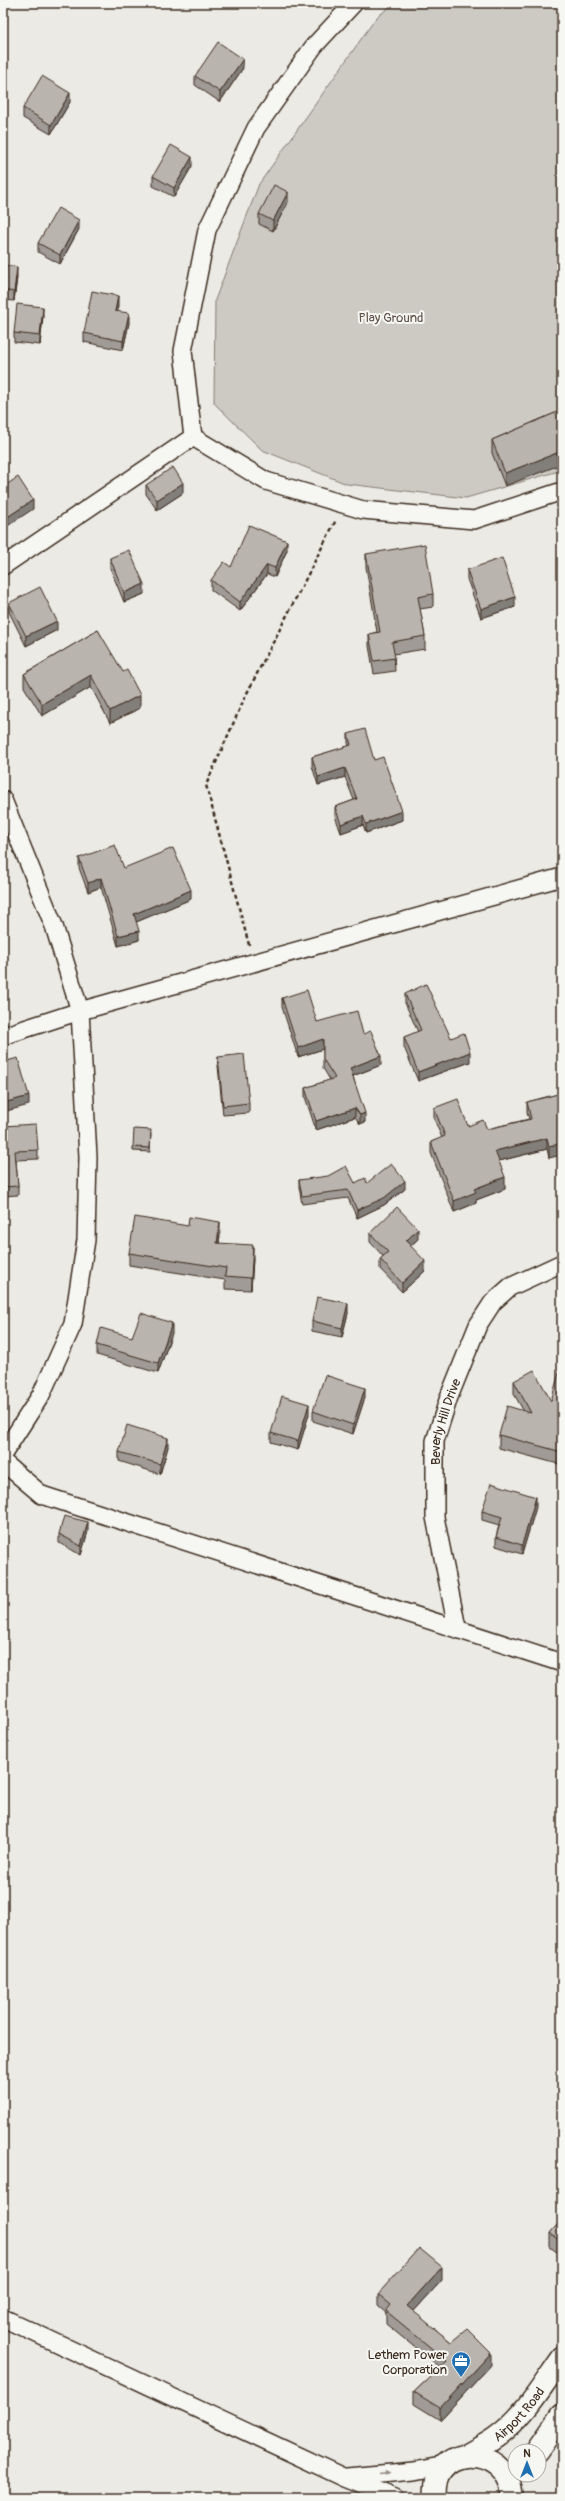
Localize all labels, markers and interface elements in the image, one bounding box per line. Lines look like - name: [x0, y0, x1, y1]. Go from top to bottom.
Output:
- park label: Play Ground: [359, 310, 423, 326]
- street label: Beverly Hill Drive: [428, 1376, 465, 1465]
- place label: Lethem Power Corporation: [367, 2347, 447, 2378]
- office icon: Lethem Power Corporation: [450, 2350, 472, 2378]
- street label: Airport Road: [491, 2384, 548, 2445]
- north arrow: [507, 2443, 547, 2483]
- text: N: [523, 2447, 531, 2460]
- one-way arrow: [378, 2470, 390, 2477]

